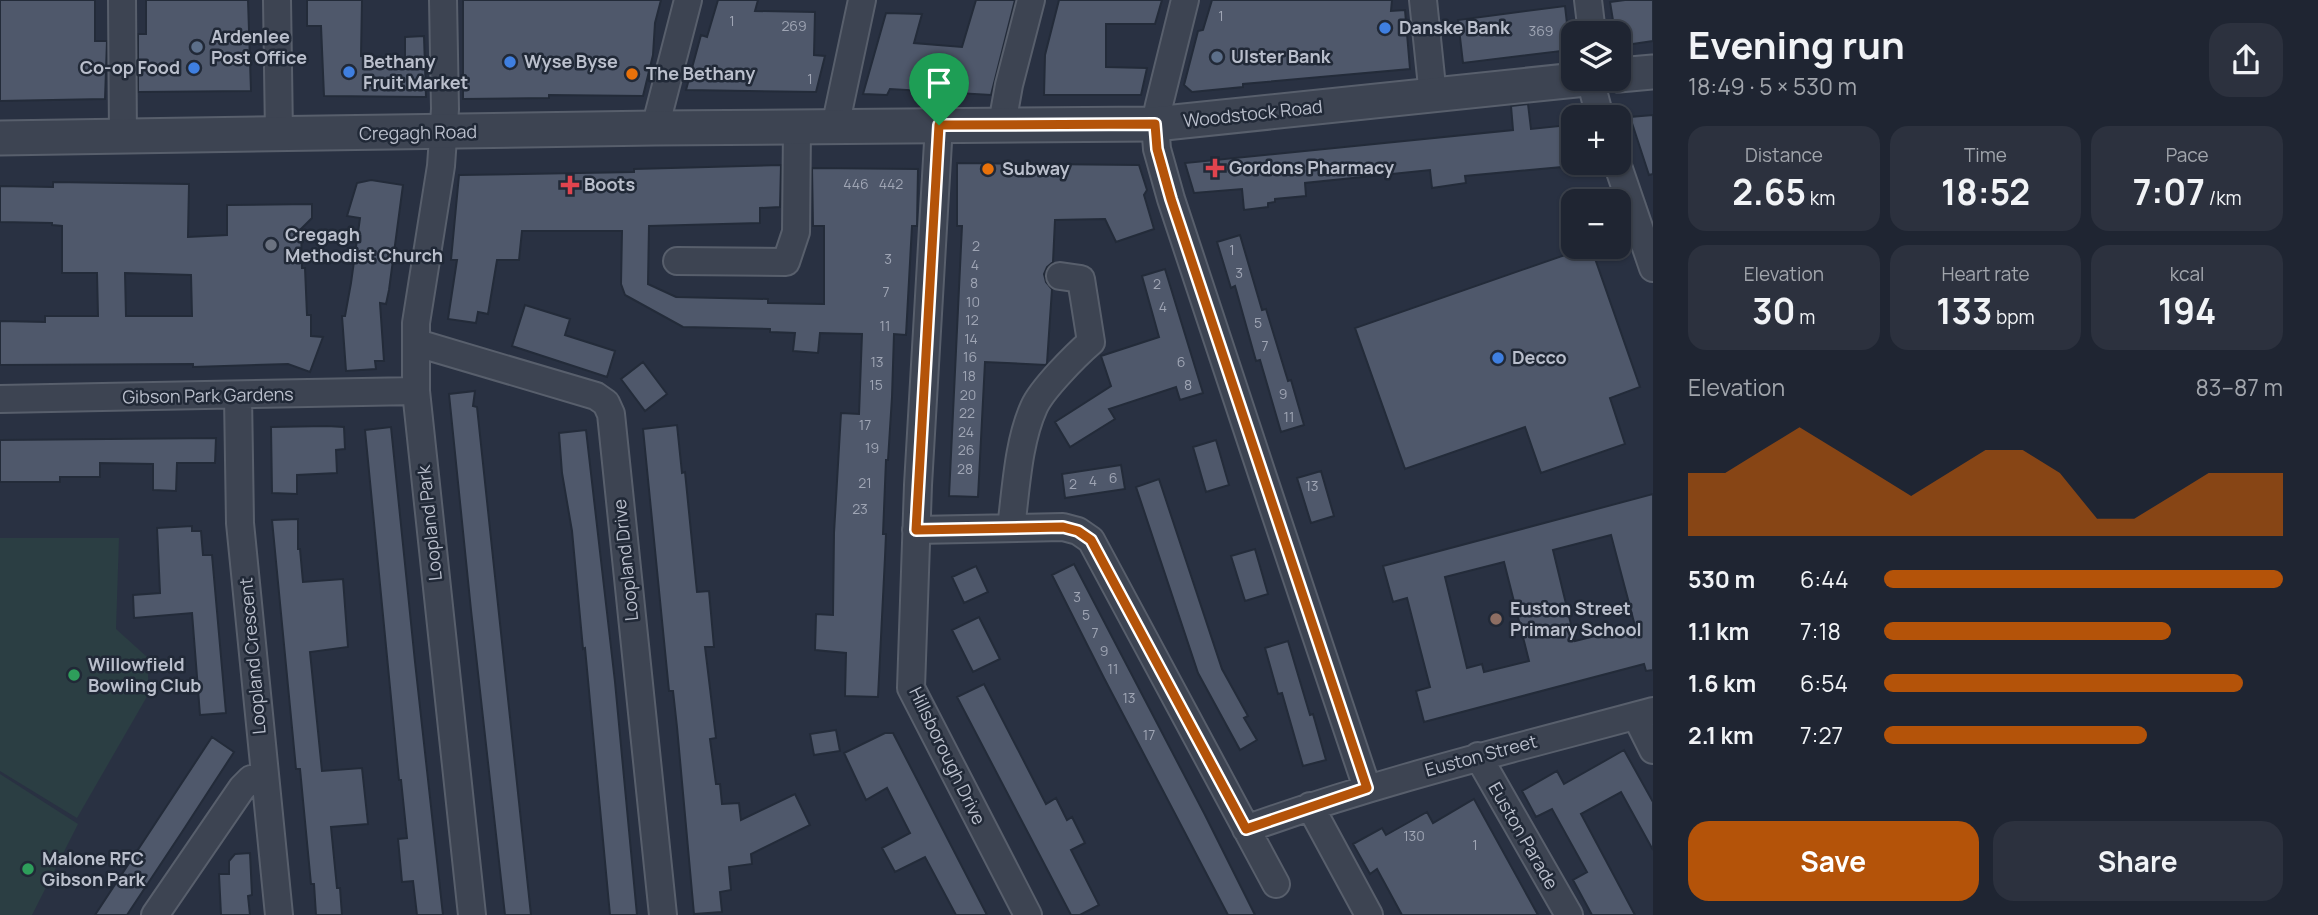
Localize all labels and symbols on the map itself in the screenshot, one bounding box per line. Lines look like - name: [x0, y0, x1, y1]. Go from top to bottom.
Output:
- house number: 1: [1218, 6, 1224, 25]
- house number: 1: [729, 11, 735, 30]
- place label: Danske Bank: [1399, 15, 1511, 39]
- house number: 269: [781, 16, 807, 35]
- marker: Danske Bank: [1377, 20, 1393, 36]
- house number: 369: [1529, 21, 1553, 40]
- place label: Ardenlee Post Office: [211, 24, 307, 69]
- marker: Ardenlee Post Office: [189, 39, 205, 55]
- place label: Ulster Bank: [1231, 44, 1332, 68]
- place label: Bethany Fruit Market: [363, 49, 468, 94]
- place label: Wyse Byse: [524, 49, 618, 73]
- marker: Ulster Bank: [1209, 49, 1225, 65]
- pin: [909, 53, 969, 125]
- marker: Wyse Byse: [502, 54, 518, 70]
- place label: Co-op Food: [80, 55, 180, 79]
- marker: Co-op Food: [186, 60, 202, 76]
- place label: The Bethany: [646, 61, 755, 85]
- marker: Bethany Fruit Market: [341, 64, 357, 80]
- marker: The Bethany: [624, 66, 640, 82]
- house number: 1: [807, 69, 813, 88]
- street label: Woodstock Road: [1182, 94, 1324, 132]
- street label: Cregagh Road: [359, 119, 477, 145]
- place label: Gordons Pharmacy: [1229, 155, 1394, 179]
- place label: Subway: [1002, 156, 1070, 180]
- marker: Gordons Pharmacy: [1207, 160, 1223, 176]
- marker: Subway: [980, 161, 996, 177]
- place label: Boots: [584, 172, 635, 196]
- house number: 446: [843, 174, 869, 193]
- house number: 442: [879, 174, 903, 193]
- marker: Boots: [562, 177, 578, 193]
- place label: Cregagh Methodist Church: [285, 222, 443, 267]
- house number: 2: [972, 236, 980, 255]
- marker: Cregagh Methodist Church: [263, 237, 279, 253]
- house number: 1: [1229, 240, 1235, 259]
- house number: 3: [884, 249, 892, 268]
- house number: 4: [971, 255, 979, 274]
- house number: 3: [1235, 263, 1243, 282]
- house number: 8: [970, 273, 978, 292]
- house number: 2: [1153, 274, 1161, 293]
- house number: 7: [882, 282, 890, 301]
- house number: 10: [966, 292, 980, 311]
- house number: 4: [1159, 297, 1167, 316]
- house number: 12: [965, 310, 979, 329]
- house number: 5: [1254, 313, 1262, 332]
- house number: 11: [880, 316, 890, 335]
- house number: 14: [964, 329, 978, 348]
- house number: 7: [1261, 336, 1269, 355]
- place label: Decco: [1512, 345, 1567, 369]
- house number: 16: [963, 347, 977, 366]
- marker: Decco: [1490, 350, 1506, 366]
- house number: 13: [870, 352, 884, 371]
- house number: 6: [1177, 352, 1185, 371]
- house number: 18: [962, 366, 976, 385]
- house number: 15: [869, 375, 883, 394]
- house number: 8: [1184, 375, 1192, 394]
- street label: Gibson Park Gardens: [122, 382, 294, 408]
- house number: 9: [1279, 384, 1287, 403]
- house number: 20: [960, 385, 976, 404]
- house number: 22: [959, 403, 975, 422]
- house number: 11: [1284, 407, 1294, 426]
- house number: 17: [859, 415, 871, 434]
- house number: 24: [958, 422, 974, 441]
- house number: 19: [865, 438, 879, 457]
- house number: 26: [958, 440, 974, 459]
- house number: 28: [957, 459, 973, 478]
- street label: Loopland Park: [411, 463, 447, 582]
- house number: 6: [1109, 468, 1117, 487]
- house number: 4: [1089, 471, 1097, 490]
- house number: 21: [858, 473, 872, 492]
- house number: 2: [1069, 474, 1077, 493]
- house number: 13: [1305, 476, 1319, 495]
- street label: Loopland Drive: [607, 498, 643, 622]
- house number: 23: [852, 499, 868, 518]
- street label: Loopland Crescent: [233, 577, 271, 735]
- house number: 3: [1073, 587, 1081, 606]
- place label: Euston Street Primary School: [1510, 596, 1642, 641]
- house number: 5: [1082, 605, 1090, 624]
- marker: Euston Street Primary School: [1488, 611, 1504, 627]
- house number: 7: [1091, 623, 1099, 642]
- house number: 9: [1100, 641, 1108, 660]
- place label: Willowfield Bowling Club: [88, 652, 201, 697]
- house number: 11: [1108, 659, 1118, 678]
- marker: Willowfield Bowling Club: [66, 667, 82, 683]
- street label: Hillsborough Drive: [904, 683, 992, 828]
- house number: 13: [1122, 688, 1136, 707]
- house number: 17: [1143, 725, 1155, 744]
- street label: Euston Street: [1422, 729, 1539, 782]
- street label: Euston Parade: [1483, 778, 1564, 893]
- house number: 130: [1403, 826, 1425, 845]
- house number: 1: [1472, 835, 1478, 854]
- place label: Malone RFC Gibson Park: [42, 846, 147, 891]
- marker: Malone RFC Gibson Park: [20, 861, 36, 877]

